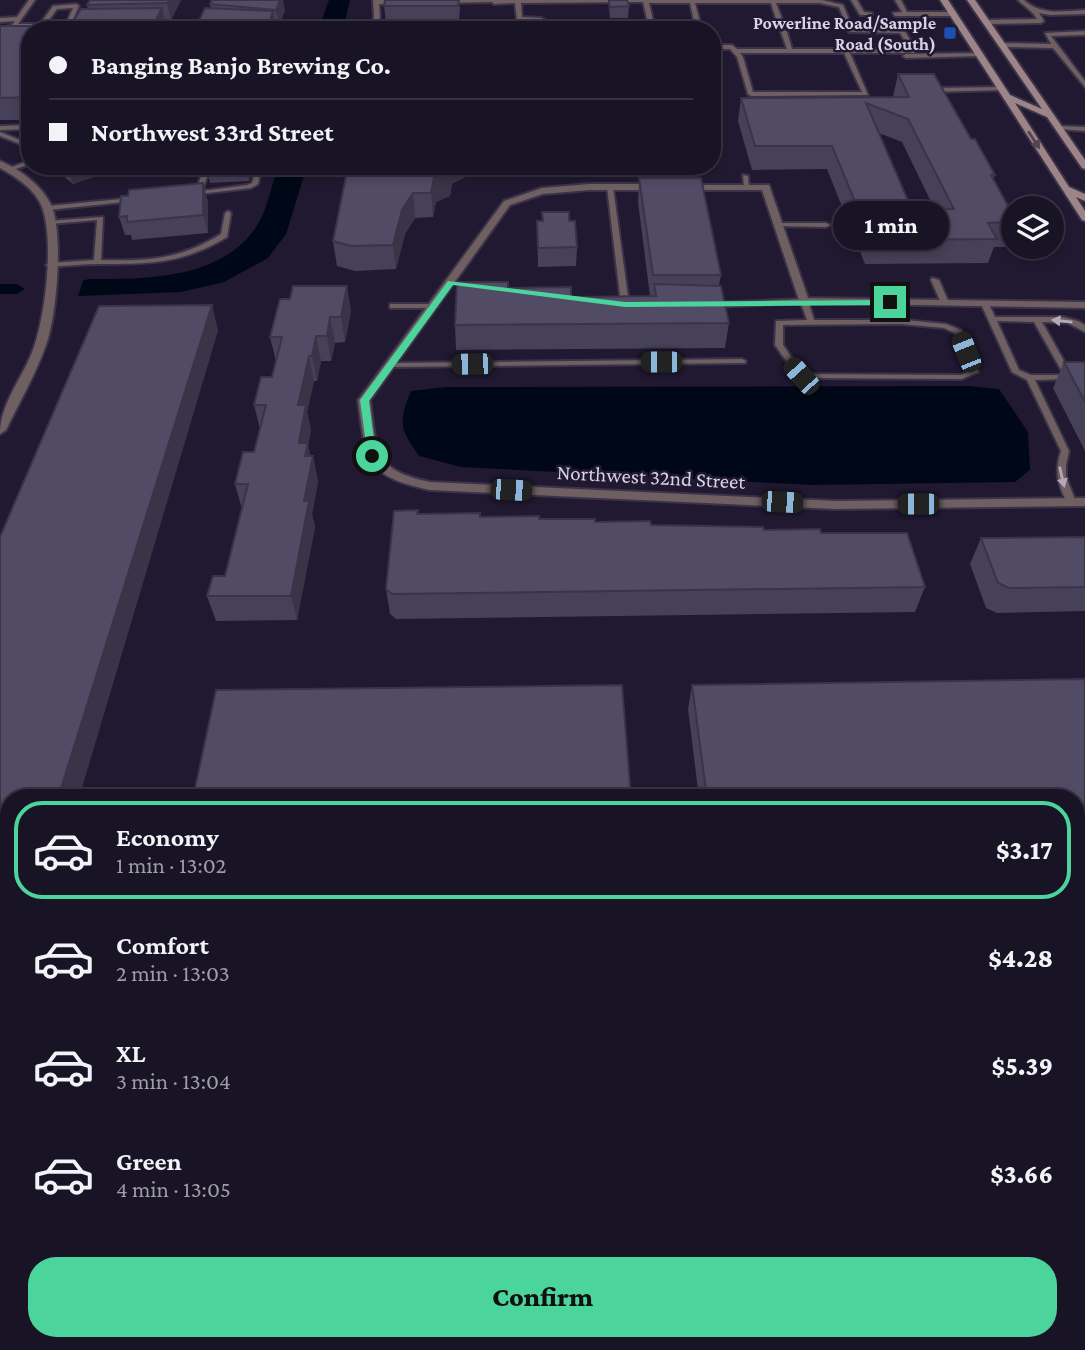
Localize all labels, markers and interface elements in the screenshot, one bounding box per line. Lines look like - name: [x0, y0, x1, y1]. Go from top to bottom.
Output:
- place label: Powerline Road/Sample Road (South): [753, 13, 936, 55]
- marker: Powerline Road/Sample Road (South): [942, 25, 958, 41]
- text: Banging Banjo Brewing Co.: [91, 51, 391, 80]
- text: Northwest 33rd Street: [91, 118, 334, 147]
- one-way arrow: [1028, 130, 1041, 150]
- map controls: [1001, 196, 1064, 259]
- button: layers: [1001, 196, 1064, 259]
- callout: 1 min: [832, 201, 948, 250]
- text: 1 min: [864, 212, 918, 238]
- route end: [874, 286, 906, 318]
- one-way arrow: [1051, 315, 1073, 326]
- car: [949, 329, 984, 375]
- car: [641, 352, 683, 373]
- car: [451, 353, 494, 375]
- car: [780, 353, 823, 399]
- route start: [356, 440, 388, 472]
- street label: Northwest 32nd Street: [556, 460, 747, 494]
- one-way arrow: [1057, 466, 1068, 488]
- car: [490, 478, 533, 502]
- car: [761, 490, 804, 514]
- car: [898, 494, 940, 515]
- icon: car: [32, 819, 95, 882]
- text: Economy: [116, 823, 219, 852]
- text: $3.17: [996, 836, 1053, 865]
- text: 1 min · 13:02: [116, 852, 227, 878]
- icon: car: [32, 927, 95, 990]
- text: Comfort: [116, 931, 209, 960]
- text: $4.28: [988, 944, 1053, 973]
- text: 2 min · 13:03: [116, 960, 230, 986]
- icon: car: [32, 1035, 95, 1098]
- text: XL: [116, 1039, 145, 1068]
- text: $5.39: [992, 1052, 1053, 1081]
- text: 3 min · 13:04: [116, 1068, 231, 1094]
- icon: car: [32, 1143, 95, 1206]
- text: Green: [116, 1147, 182, 1176]
- text: $3.66: [990, 1160, 1053, 1189]
- text: 4 min · 13:05: [116, 1176, 231, 1202]
- button: Confirm: [28, 1257, 1057, 1337]

